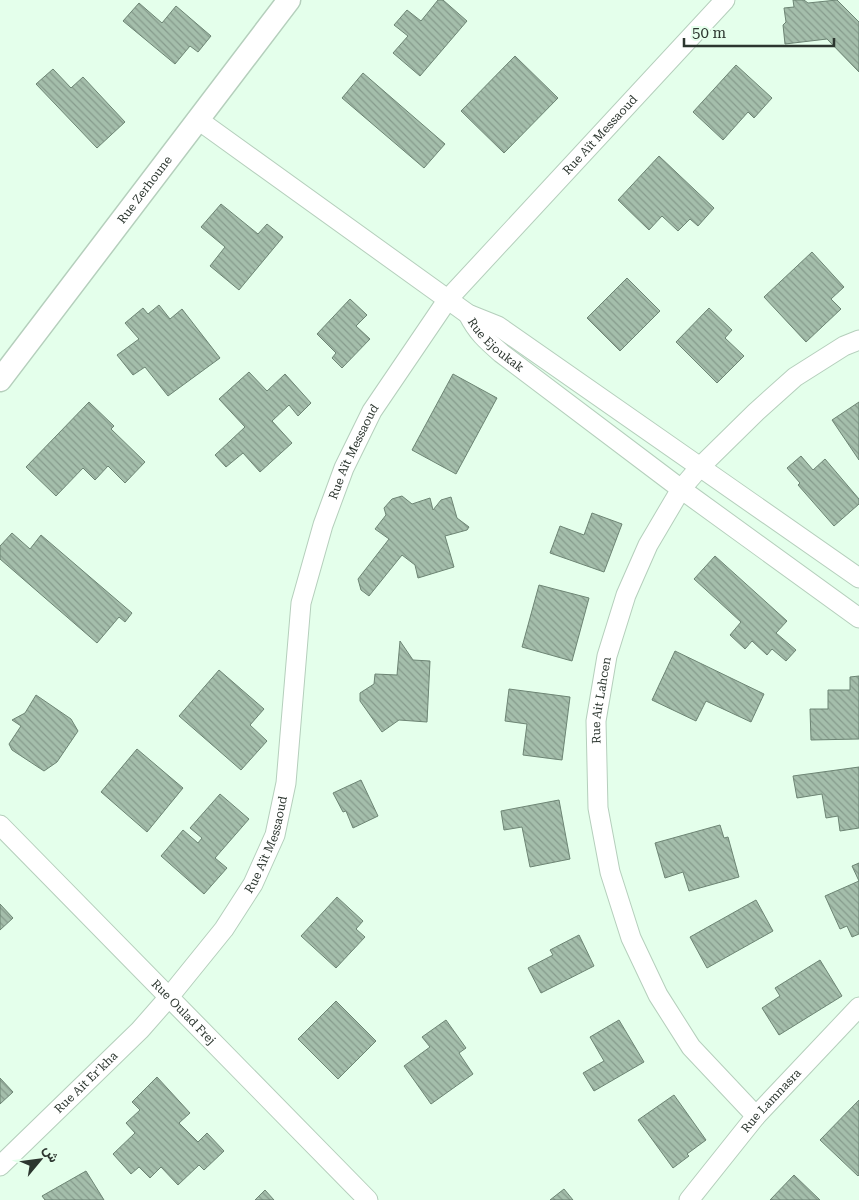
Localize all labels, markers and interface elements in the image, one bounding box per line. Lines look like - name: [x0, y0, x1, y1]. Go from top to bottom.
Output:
- scale bar: [684, 15, 834, 47]
- text: 50 m: [692, 24, 727, 42]
- street label: Rue Aït Messaoud: [560, 92, 640, 177]
- street label: Rue Zerhoune: [114, 153, 175, 226]
- street label: Rue Ejoukak: [465, 315, 527, 375]
- street label: Rue Aït Messaoud: [326, 401, 382, 501]
- street label: Rue Ait Lahcen: [589, 655, 614, 744]
- street label: Rue Aït Messaoud: [242, 794, 290, 896]
- street label: Rue Oulad Frej: [149, 977, 218, 1047]
- street label: Rue Ait Er'kha: [52, 1048, 121, 1116]
- street label: Rue Lamnasra: [739, 1066, 804, 1135]
- north arrow: [15, 1135, 65, 1185]
- text: ش: [39, 1142, 63, 1166]

